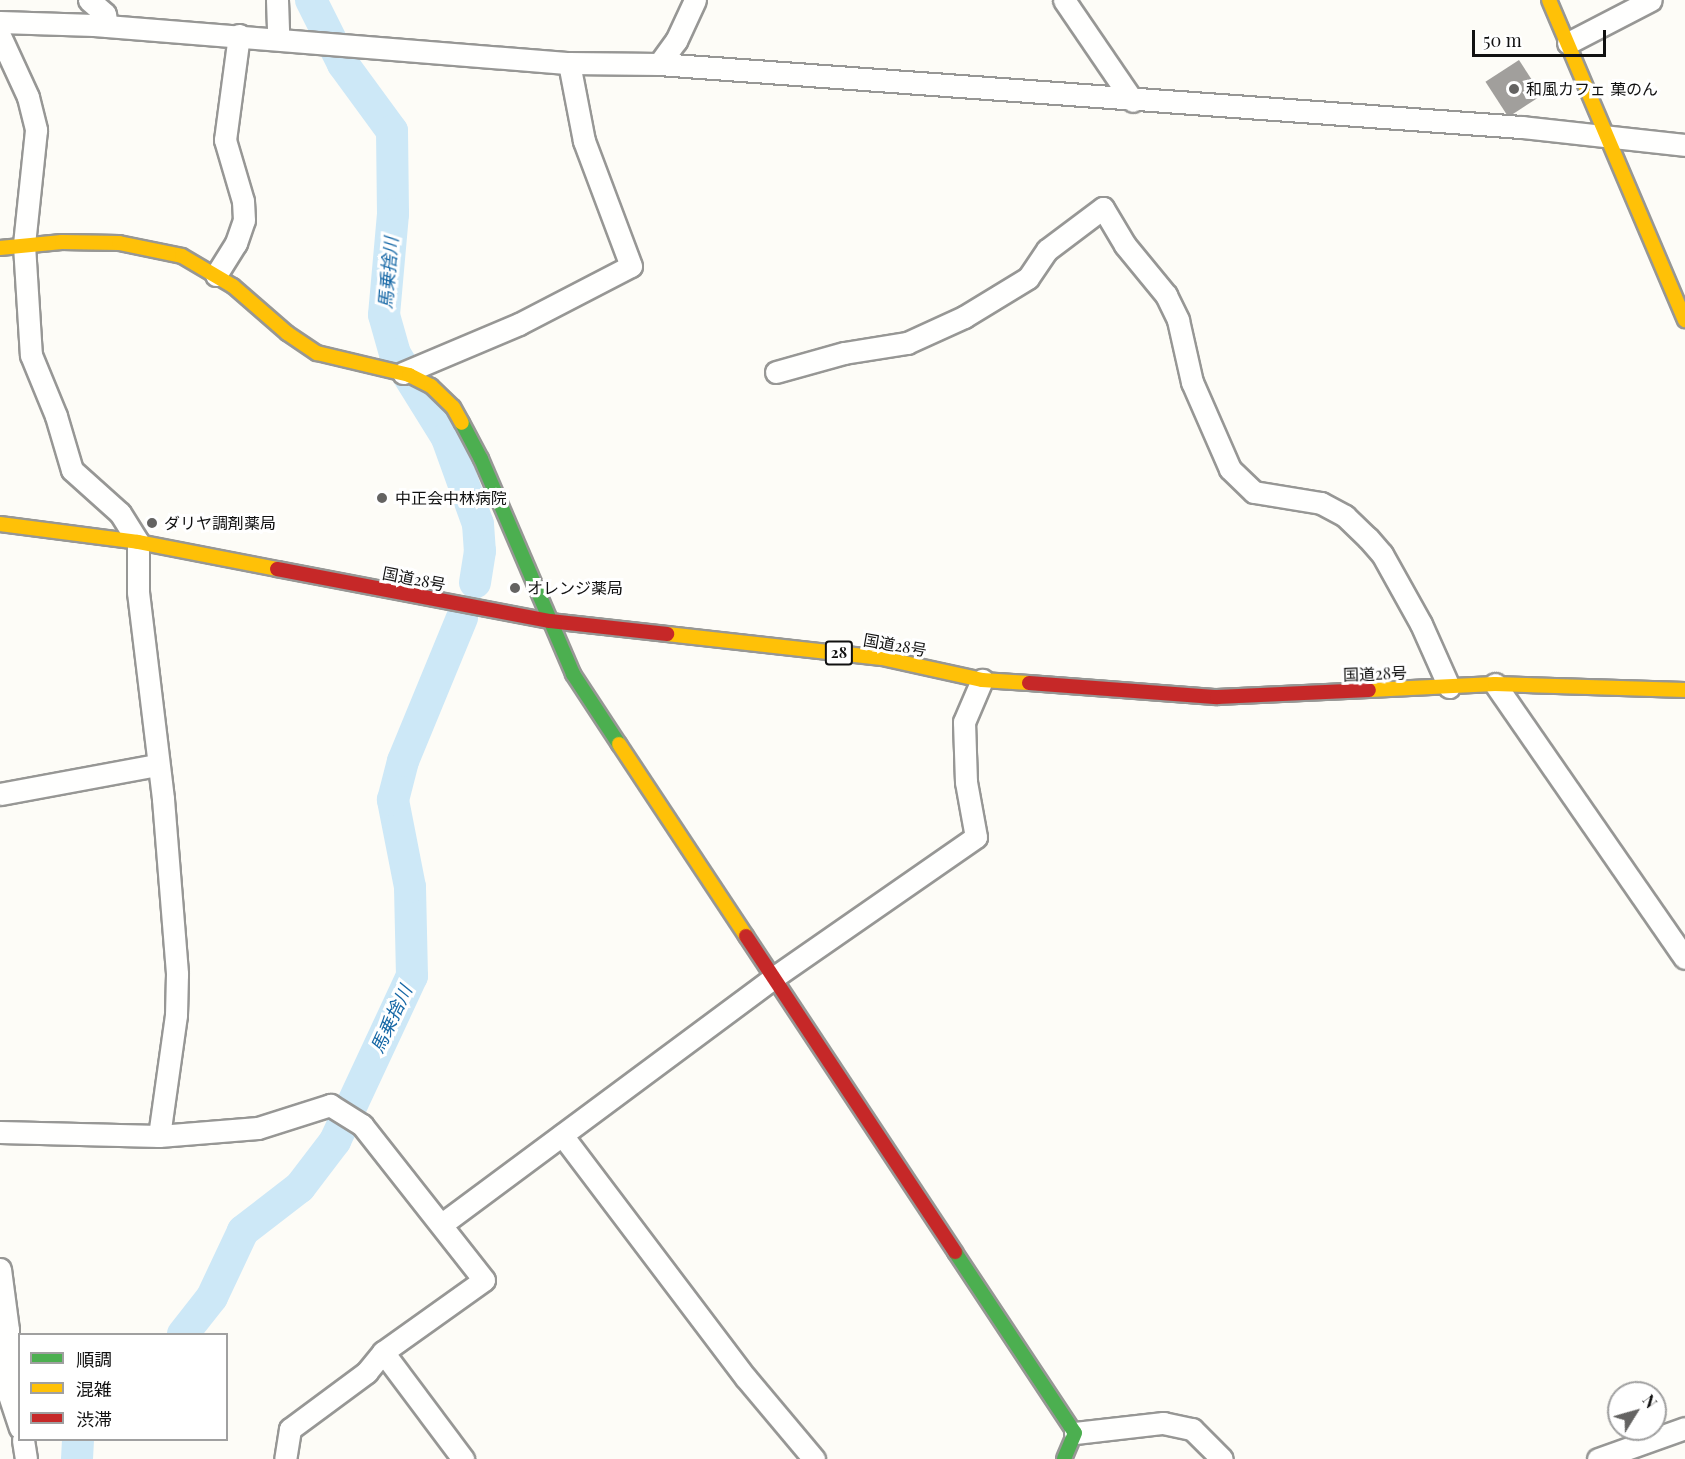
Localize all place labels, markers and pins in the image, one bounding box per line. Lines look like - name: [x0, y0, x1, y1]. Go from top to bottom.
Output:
- place label: 和風カフェ 菓のん: [1526, 79, 1658, 99]
- marker: 和風カフェ 菓のん: [1507, 82, 1521, 96]
- place label: 中正会中林病院: [395, 488, 507, 508]
- marker: 中正会中林病院: [373, 489, 391, 507]
- place label: ダリヤ調剤薬局: [164, 513, 276, 533]
- marker: ダリヤ調剤薬局: [145, 516, 159, 530]
- place label: オレンジ薬局: [527, 578, 623, 598]
- marker: オレンジ薬局: [508, 581, 522, 595]

